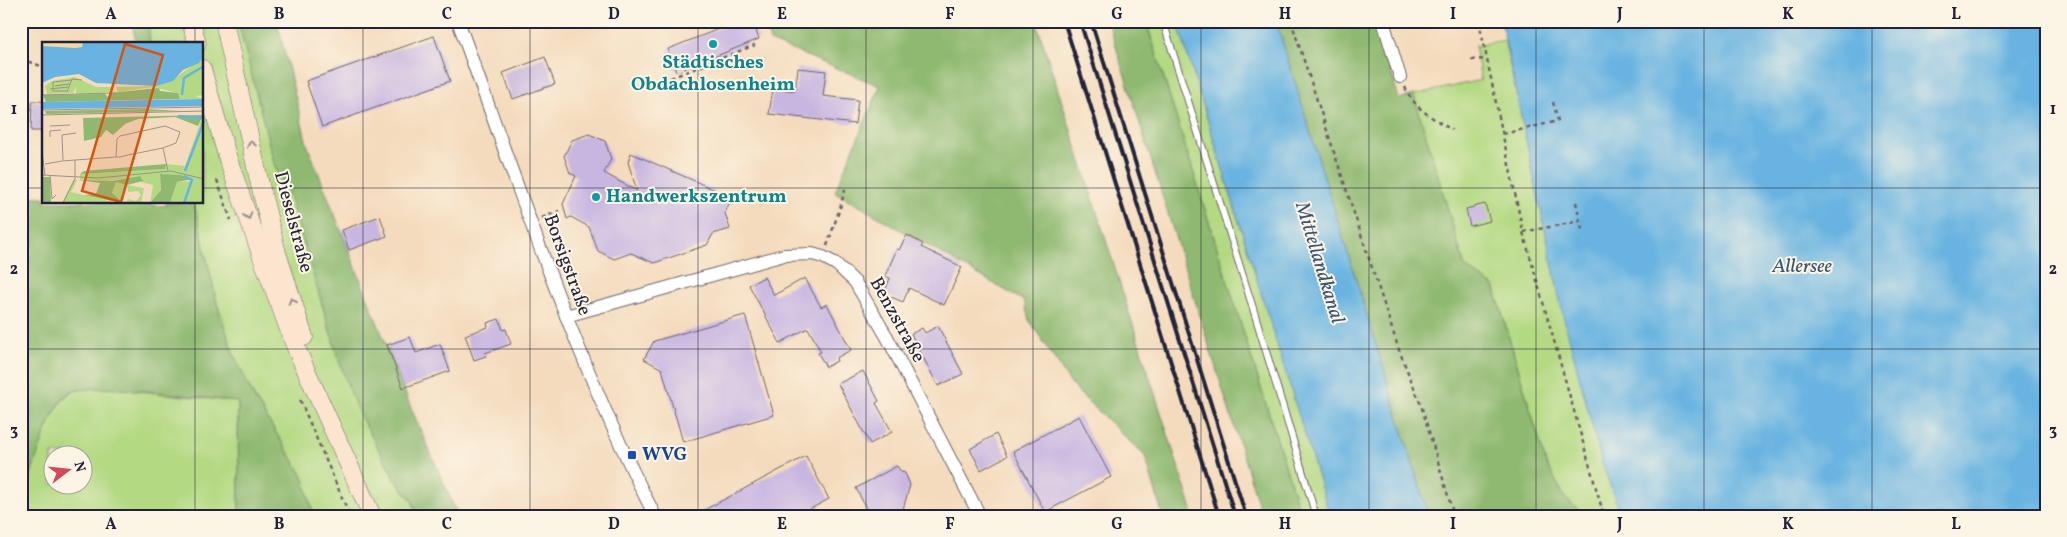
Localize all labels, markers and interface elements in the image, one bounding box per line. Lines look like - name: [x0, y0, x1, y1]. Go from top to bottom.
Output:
- text: A: [105, 4, 117, 26]
- text: B: [274, 4, 285, 26]
- text: C: [442, 4, 452, 26]
- text: D: [608, 4, 620, 26]
- text: E: [777, 4, 787, 26]
- text: F: [945, 4, 955, 26]
- text: G: [1111, 4, 1123, 26]
- text: H: [1279, 4, 1291, 26]
- text: I: [1450, 4, 1456, 26]
- text: J: [1616, 4, 1623, 26]
- text: K: [1782, 4, 1794, 26]
- text: L: [1951, 4, 1961, 26]
- marker: Städtisches Obdachlosenheim: [707, 38, 719, 50]
- inset map: [42, 42, 204, 204]
- place label: Städtisches Obdachlosenheim: [631, 50, 795, 98]
- text: 1: [11, 99, 17, 121]
- text: 1: [2050, 99, 2056, 121]
- one-way arrow: [246, 139, 257, 148]
- street label: Dieselstraße: [267, 168, 319, 276]
- place label: Handwerkszentrum: [606, 184, 787, 210]
- marker: Handwerkszentrum: [590, 191, 602, 203]
- water label: Mittellandkanal: [1287, 198, 1351, 327]
- one-way arrow: [242, 211, 252, 220]
- street label: Borsigstraße: [537, 211, 597, 319]
- water label: Allersee: [1771, 253, 1832, 281]
- text: 2: [10, 259, 18, 281]
- text: 2: [2049, 259, 2057, 281]
- street label: Benzstraße: [863, 272, 931, 368]
- one-way arrow: [288, 297, 298, 306]
- text: 3: [10, 420, 18, 442]
- text: 3: [2049, 420, 2057, 442]
- place label: WVG: [642, 442, 687, 468]
- north arrow: [42, 444, 92, 494]
- marker: WVG: [626, 449, 638, 461]
- text: N: [69, 459, 90, 474]
- text: A: [105, 514, 117, 536]
- text: B: [274, 514, 285, 536]
- text: C: [442, 514, 452, 536]
- text: D: [608, 514, 620, 536]
- text: E: [777, 514, 787, 536]
- text: F: [945, 514, 955, 536]
- text: G: [1111, 514, 1123, 536]
- text: H: [1279, 514, 1291, 536]
- text: I: [1450, 514, 1456, 536]
- text: J: [1616, 514, 1623, 536]
- text: K: [1782, 514, 1794, 536]
- text: L: [1951, 514, 1961, 536]

